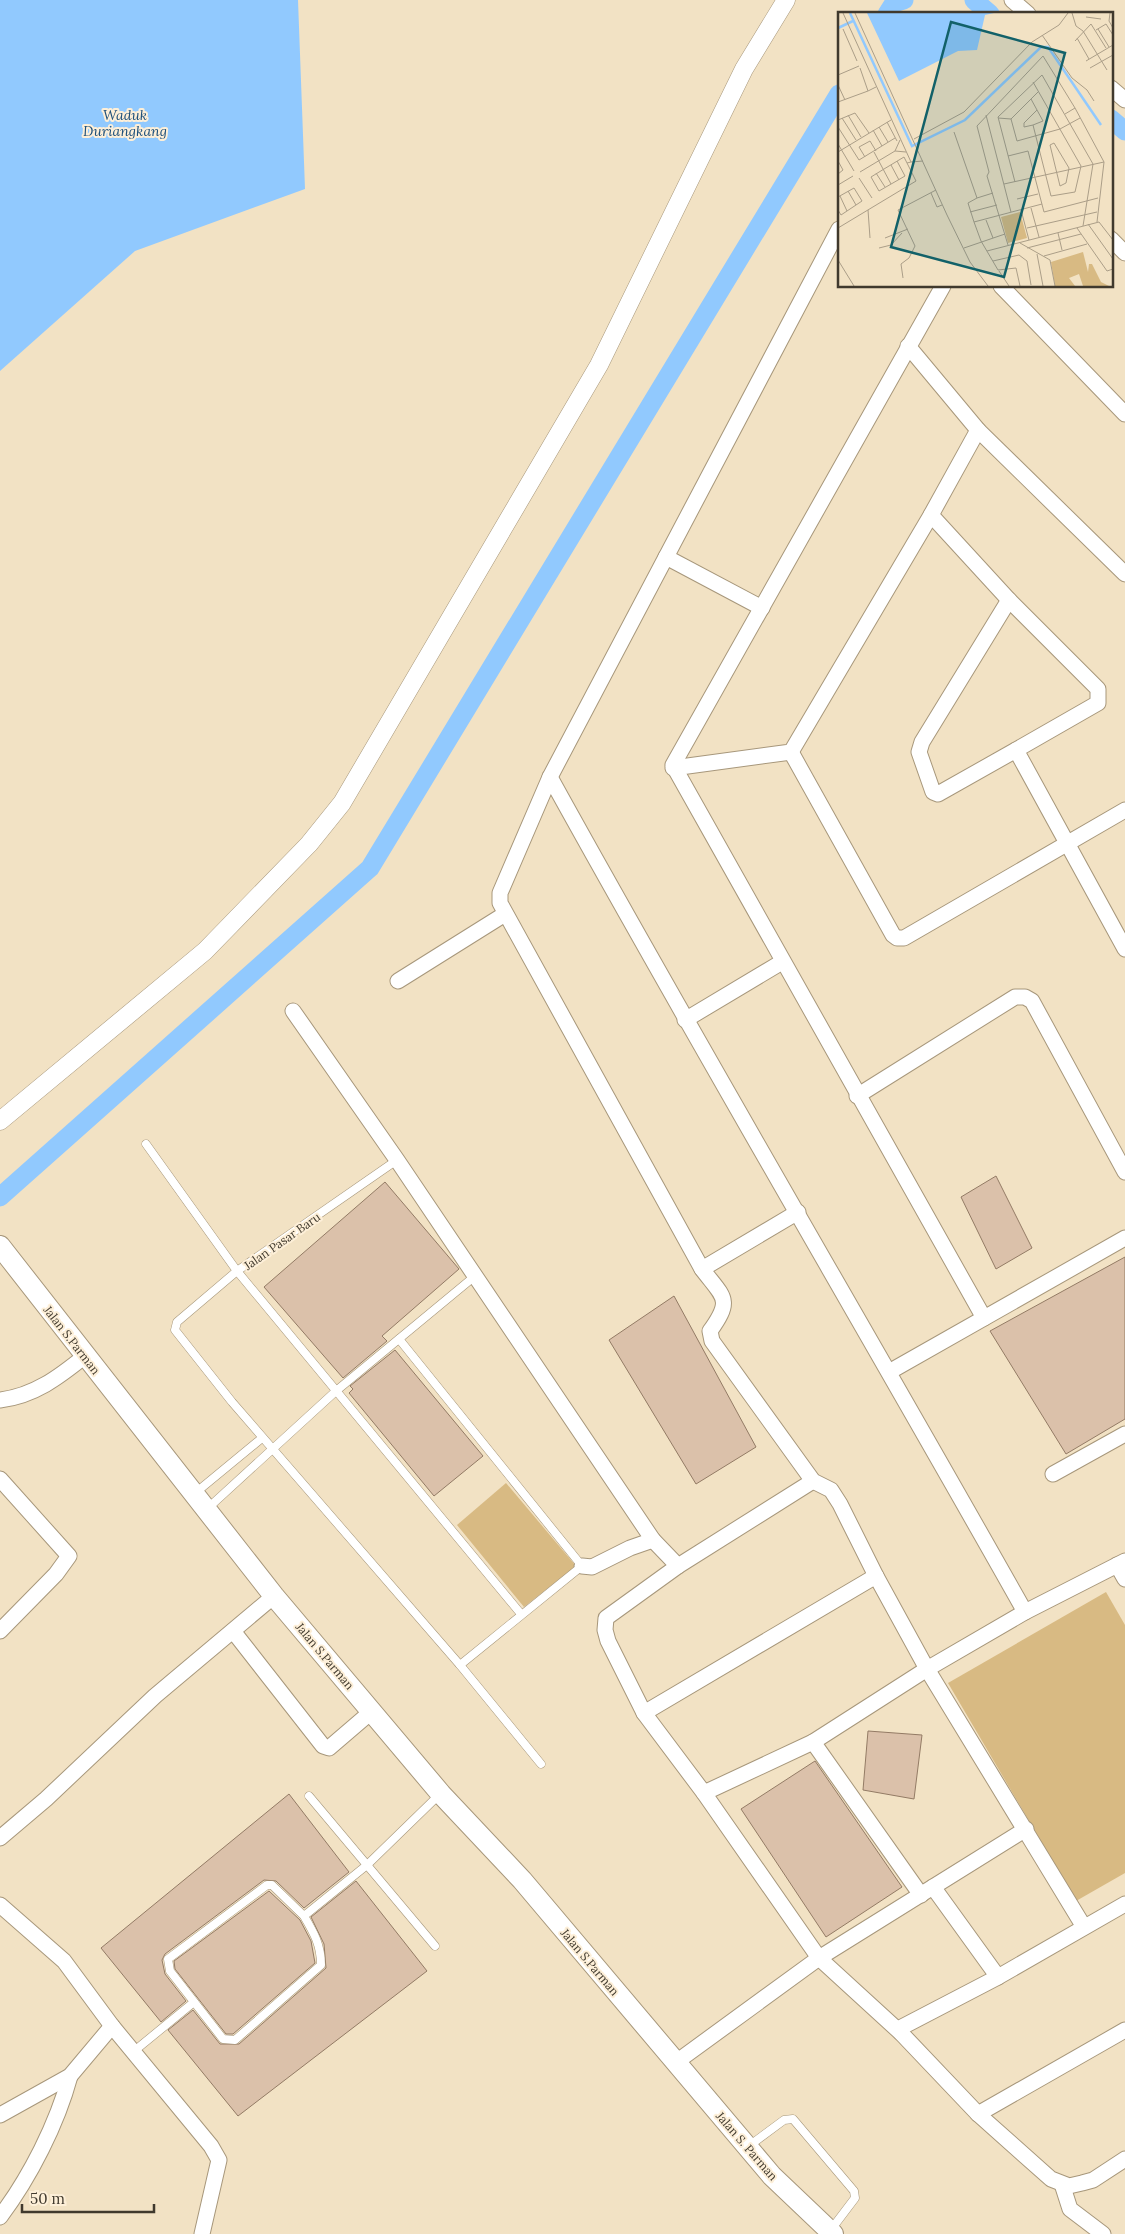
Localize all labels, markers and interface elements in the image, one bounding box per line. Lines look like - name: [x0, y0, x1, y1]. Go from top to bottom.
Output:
- inset map: [838, 12, 1112, 288]
- water label: Waduk Duriangkang: [83, 106, 167, 140]
- street label: Jalan Pasar Baru: [240, 1209, 323, 1273]
- street label: Jalan S.Parman: [40, 1302, 103, 1377]
- street label: Jalan S.Parman: [292, 1619, 357, 1693]
- street label: Jalan S.Parman: [557, 1925, 622, 1999]
- street label: Jalan S. Parman: [712, 2108, 781, 2183]
- scale bar: [22, 2182, 155, 2214]
- text: 50 m: [30, 2189, 65, 2208]

